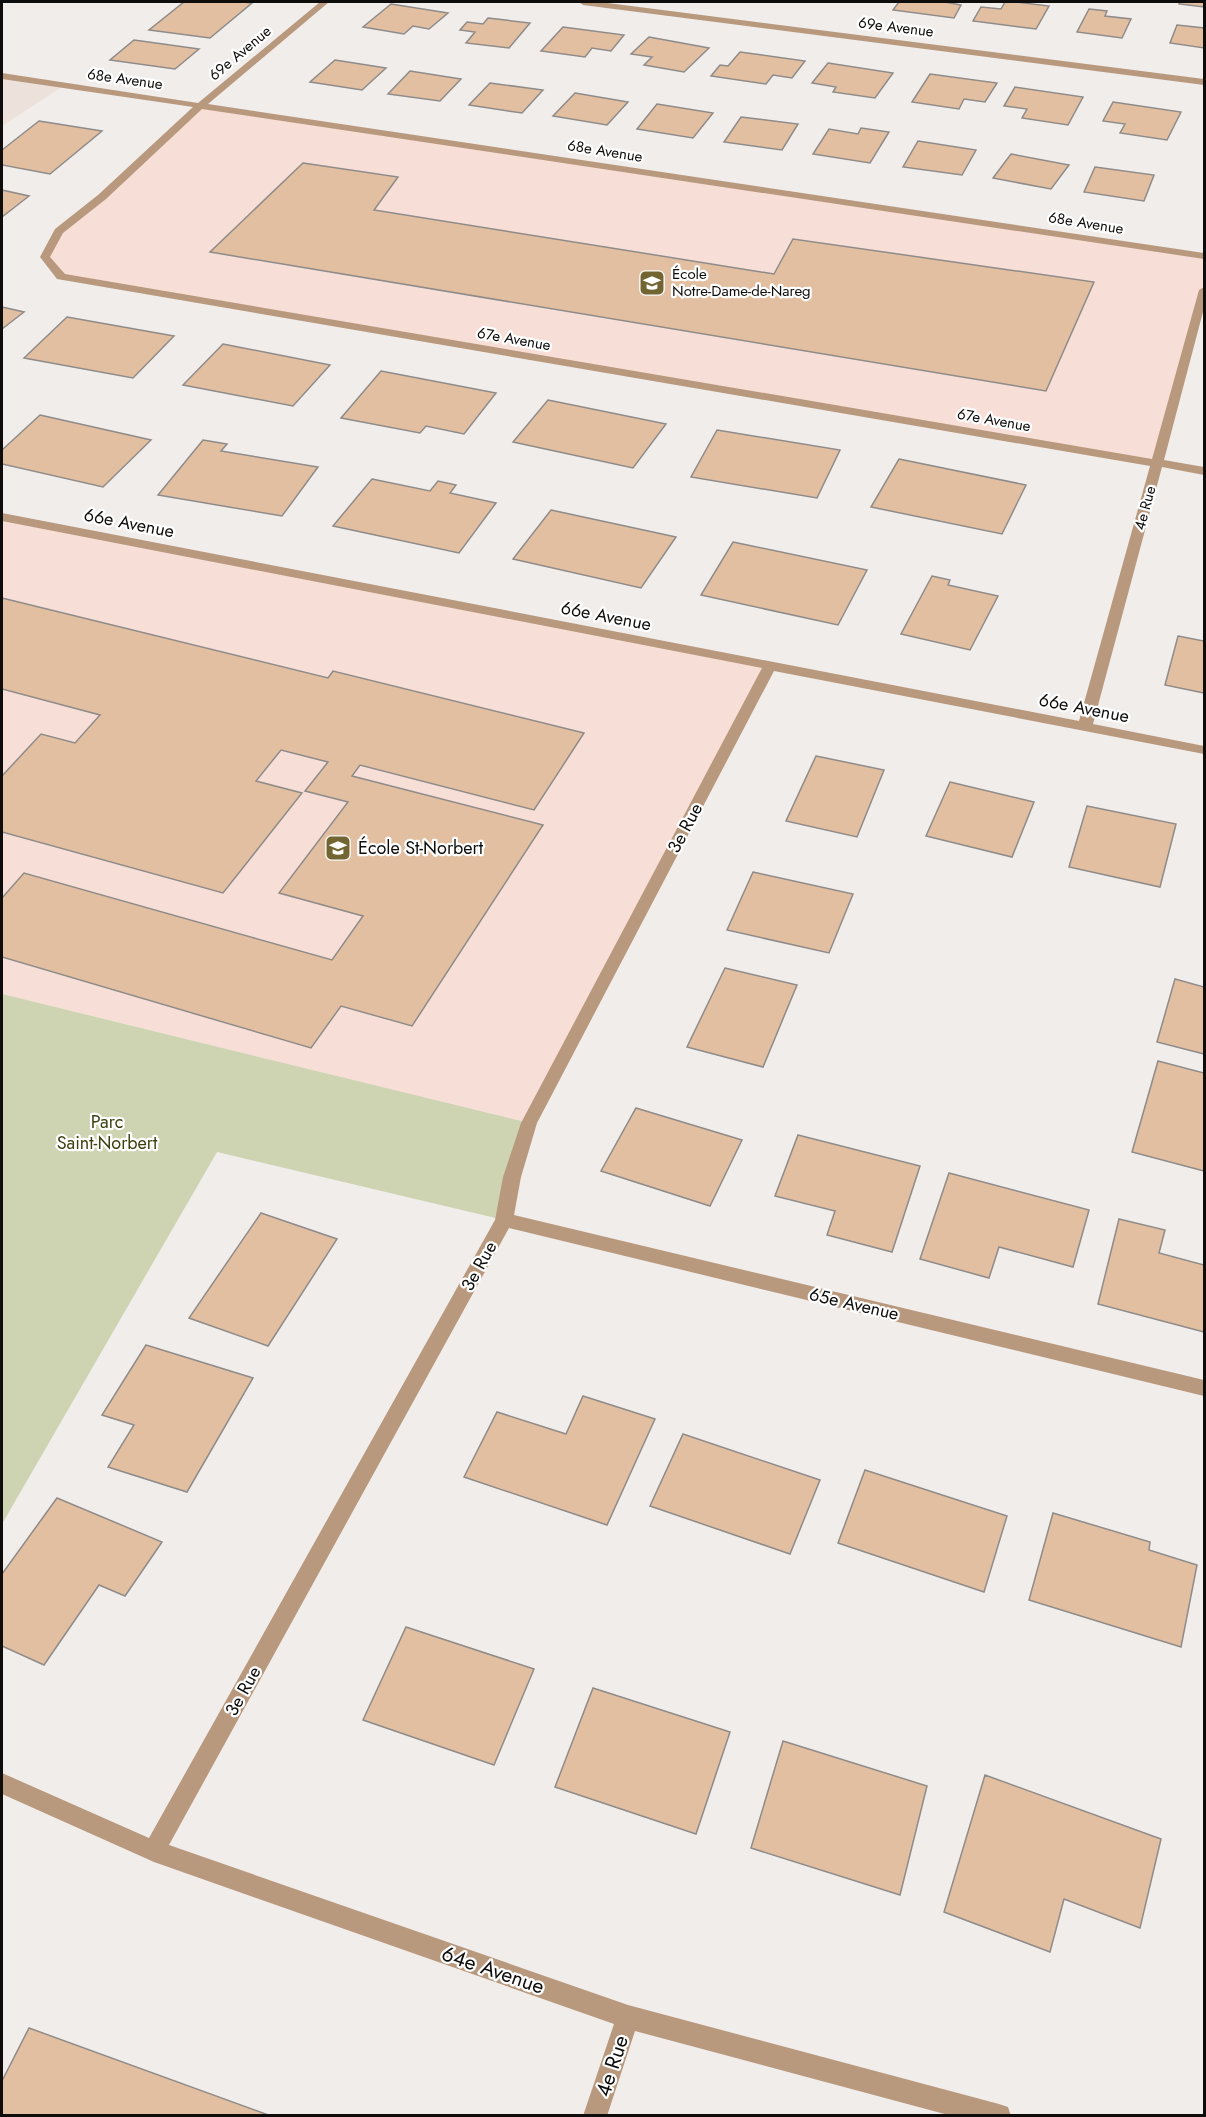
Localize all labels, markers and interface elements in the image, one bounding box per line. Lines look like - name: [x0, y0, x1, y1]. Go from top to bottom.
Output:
- street label: 69e Avenue: [857, 11, 935, 43]
- street label: 69e Avenue: [204, 20, 276, 86]
- street label: 68e Avenue: [86, 63, 164, 95]
- street label: 68e Avenue: [566, 134, 644, 168]
- street label: 68e Avenue: [1047, 206, 1125, 240]
- place label: École Notre-Dame-de-Nareg: [672, 263, 811, 302]
- school or university icon: École Notre-Dame-de-Nareg: [637, 268, 667, 298]
- street label: 67e Avenue: [476, 322, 553, 356]
- street label: 67e Avenue: [956, 403, 1033, 437]
- street label: 4e Rue: [1129, 483, 1162, 533]
- street label: 66e Avenue: [82, 502, 176, 544]
- street label: 66e Avenue: [559, 595, 653, 637]
- street label: 66e Avenue: [1037, 687, 1131, 729]
- street label: 3e Rue: [661, 798, 709, 858]
- school or university icon: École St-Norbert: [323, 833, 353, 863]
- place label: École St-Norbert: [358, 835, 484, 861]
- park label: Parc Saint-Norbert: [57, 1109, 158, 1156]
- street label: 3e Rue: [455, 1236, 503, 1296]
- street label: 65e Avenue: [807, 1281, 901, 1327]
- street label: 3e Rue: [219, 1661, 267, 1721]
- street label: 64e Avenue: [438, 1938, 549, 2002]
- street label: 4e Rue: [588, 2031, 636, 2101]

